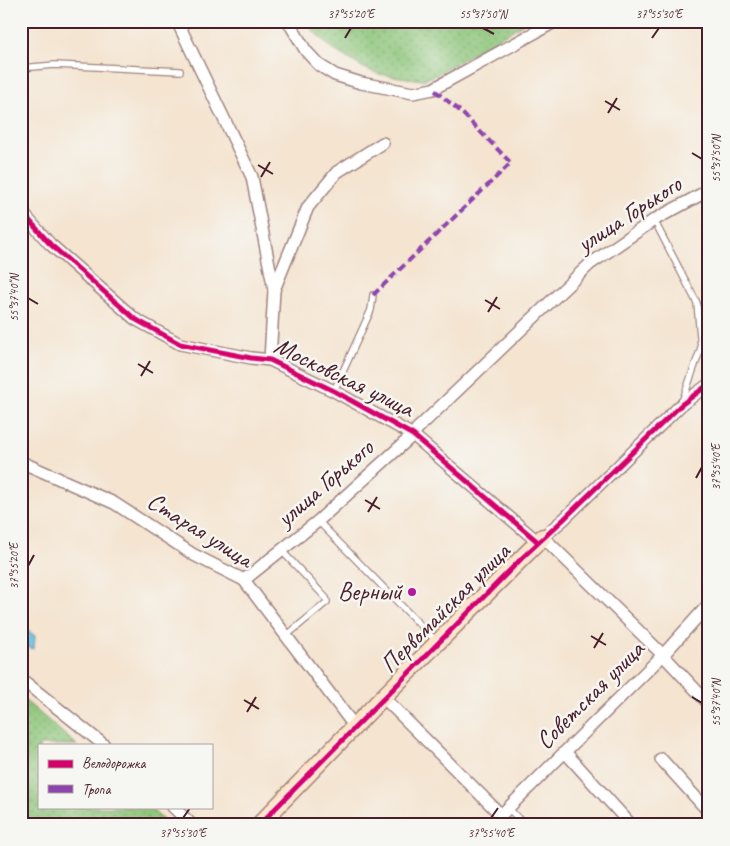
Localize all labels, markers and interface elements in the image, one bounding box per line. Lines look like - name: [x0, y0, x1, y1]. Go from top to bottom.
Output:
- text: 37°55'20"E: [328, 6, 376, 22]
- text: 55°37'50"N: [459, 6, 508, 22]
- text: 37°55'30"E: [636, 6, 684, 22]
- text: 55°37'50"N: [708, 134, 724, 183]
- street label: улица Горького: [569, 168, 688, 261]
- text: 55°37'40"N: [6, 273, 22, 322]
- street label: Московская улица: [269, 329, 421, 425]
- street label: улица Горького: [268, 431, 381, 535]
- text: 37°55'40"E: [708, 442, 724, 490]
- street label: Старая улица: [141, 485, 261, 576]
- street label: Первомайская улица: [373, 535, 518, 680]
- text: 37°55'20"E: [6, 541, 22, 589]
- place label: Верный: [338, 576, 404, 608]
- marker: Верный: [406, 586, 418, 598]
- street label: Советская улица: [529, 632, 653, 756]
- text: 55°37'40"N: [708, 678, 724, 727]
- legend: [38, 744, 212, 808]
- text: Велодорожка: [82, 754, 146, 773]
- text: Тропа: [82, 780, 111, 799]
- text: 37°55'30"E: [160, 825, 208, 841]
- text: 37°55'40"E: [468, 825, 516, 841]

